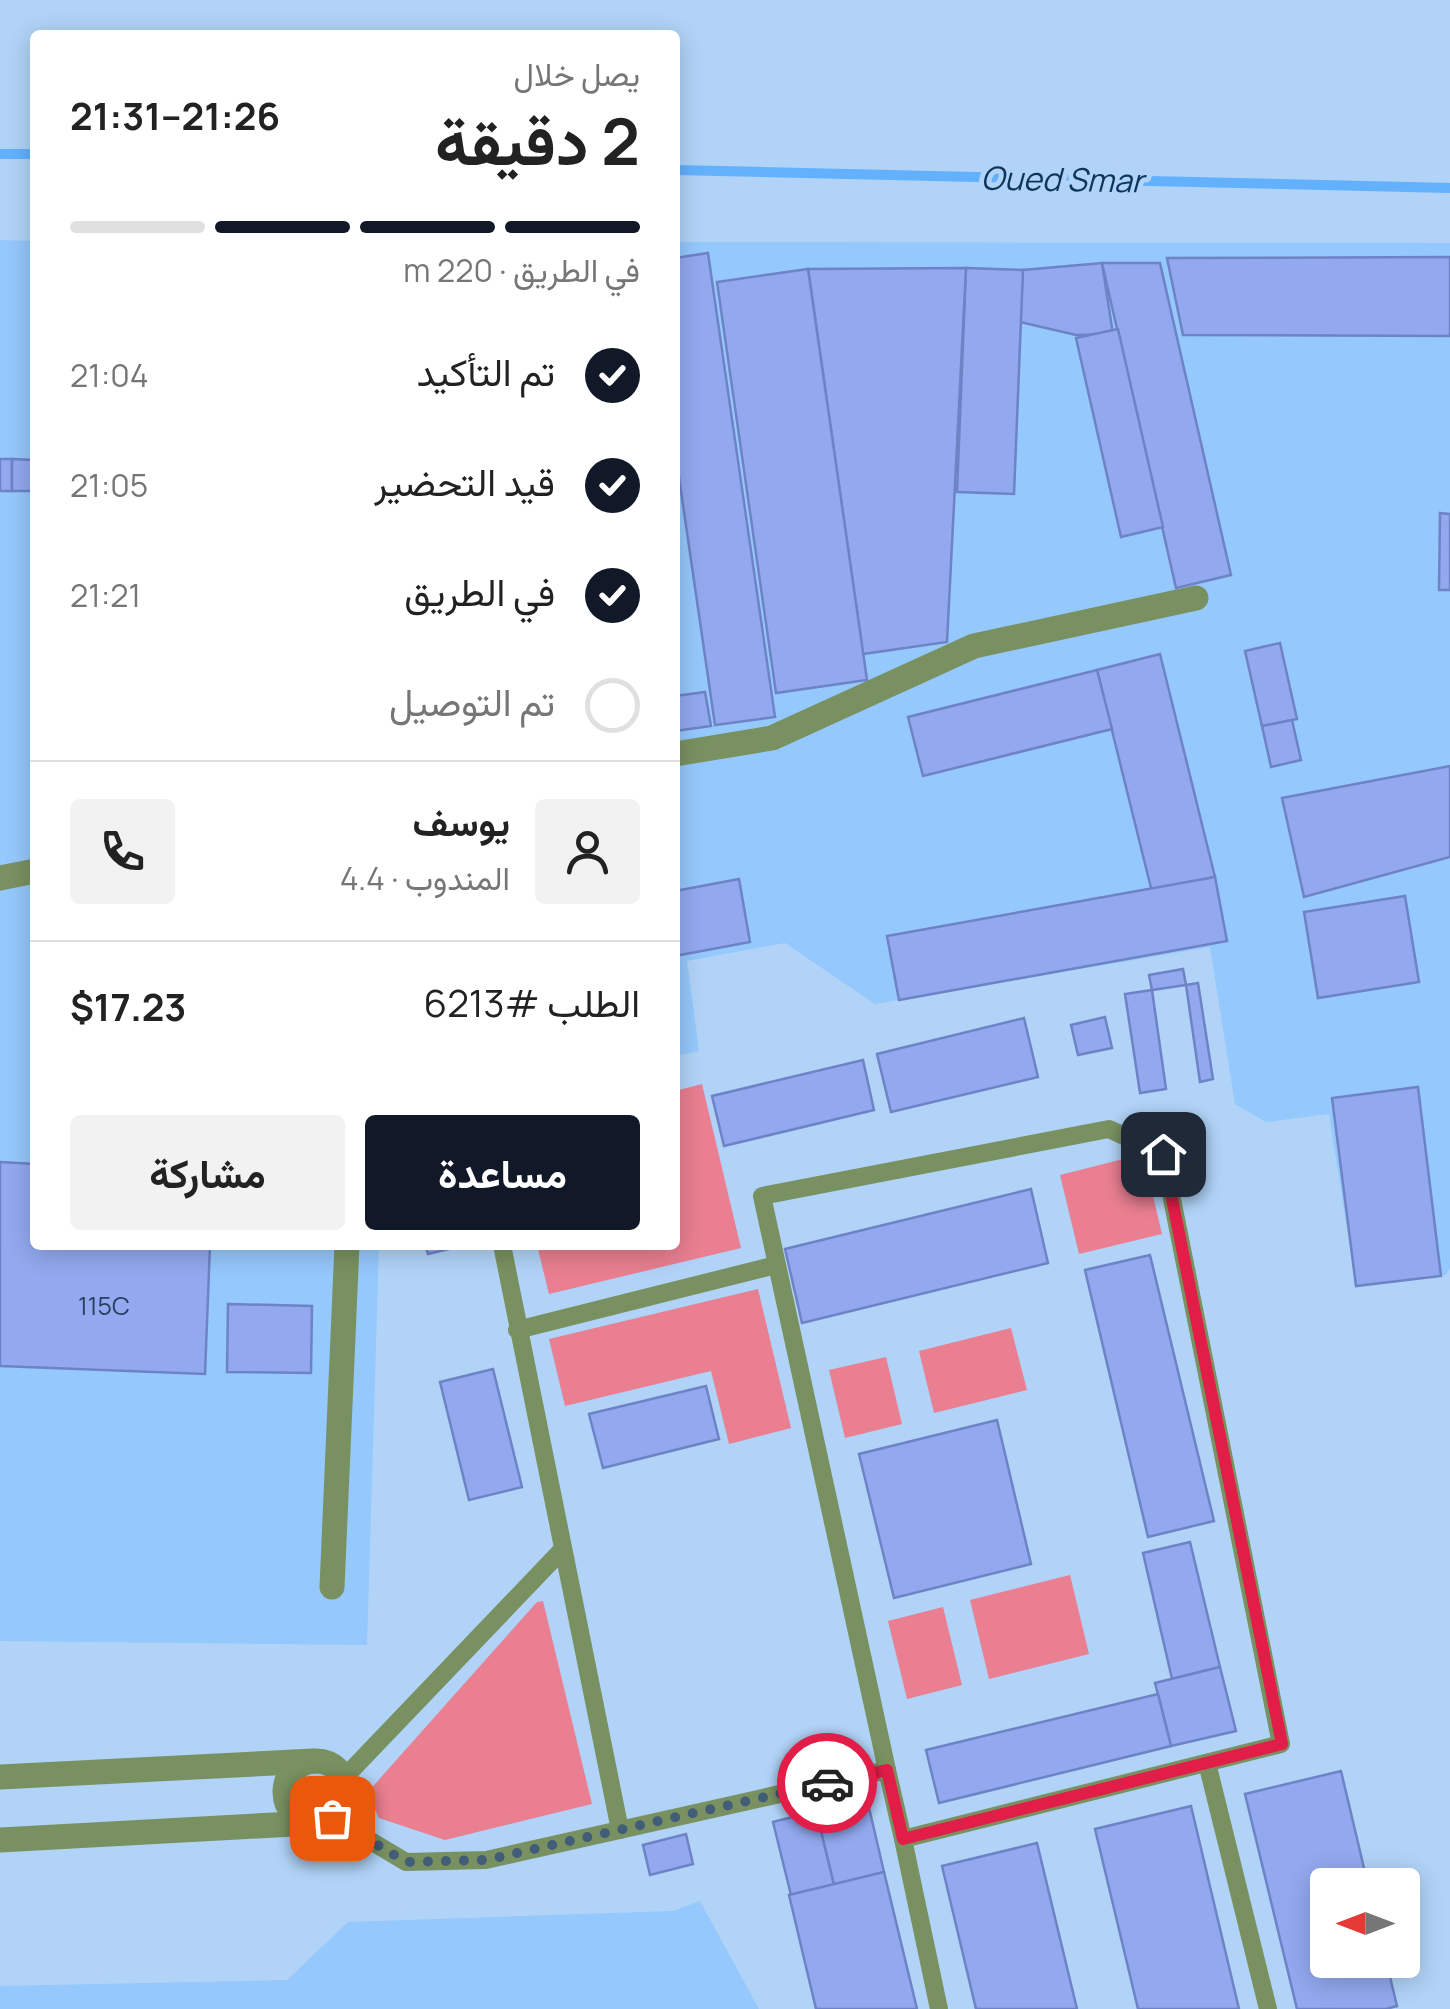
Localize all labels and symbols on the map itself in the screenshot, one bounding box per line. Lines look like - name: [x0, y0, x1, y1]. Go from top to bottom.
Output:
- water label: Oued Smar: [980, 156, 1148, 202]
- pin: [1121, 1112, 1206, 1197]
- house number: 115C: [78, 1288, 130, 1323]
- courier: [777, 1733, 877, 1833]
- pin: [290, 1776, 375, 1861]
- north arrow: [1310, 1868, 1420, 1978]

